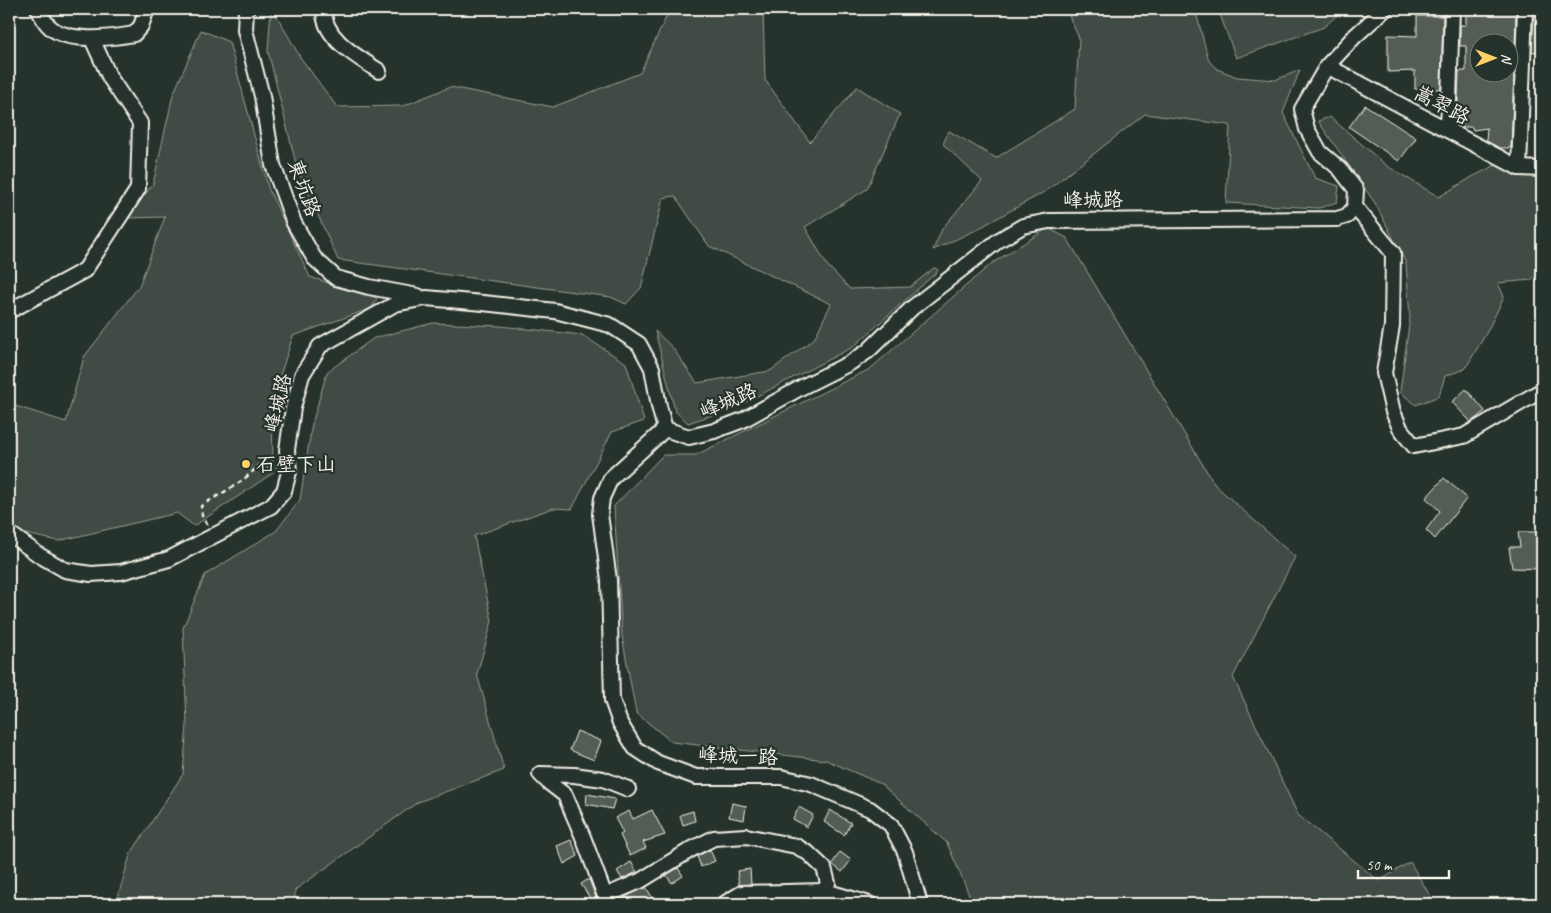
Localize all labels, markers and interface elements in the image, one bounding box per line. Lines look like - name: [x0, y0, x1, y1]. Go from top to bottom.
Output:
- north arrow: [1468, 32, 1518, 82]
- text: N: [1498, 54, 1515, 65]
- street label: 嵩翠路: [1410, 80, 1475, 131]
- street label: 東坑路: [282, 156, 326, 221]
- street label: 峰城路: [1063, 187, 1124, 213]
- street label: 峰城路: [259, 370, 297, 435]
- street label: 峰城路: [696, 377, 761, 424]
- place label: 石壁下山: [256, 452, 336, 477]
- marker: 石壁下山: [240, 458, 252, 470]
- street label: 峰城一路: [698, 742, 779, 770]
- scale bar: [1358, 848, 1450, 880]
- text: 50 m: [1366, 856, 1393, 875]

